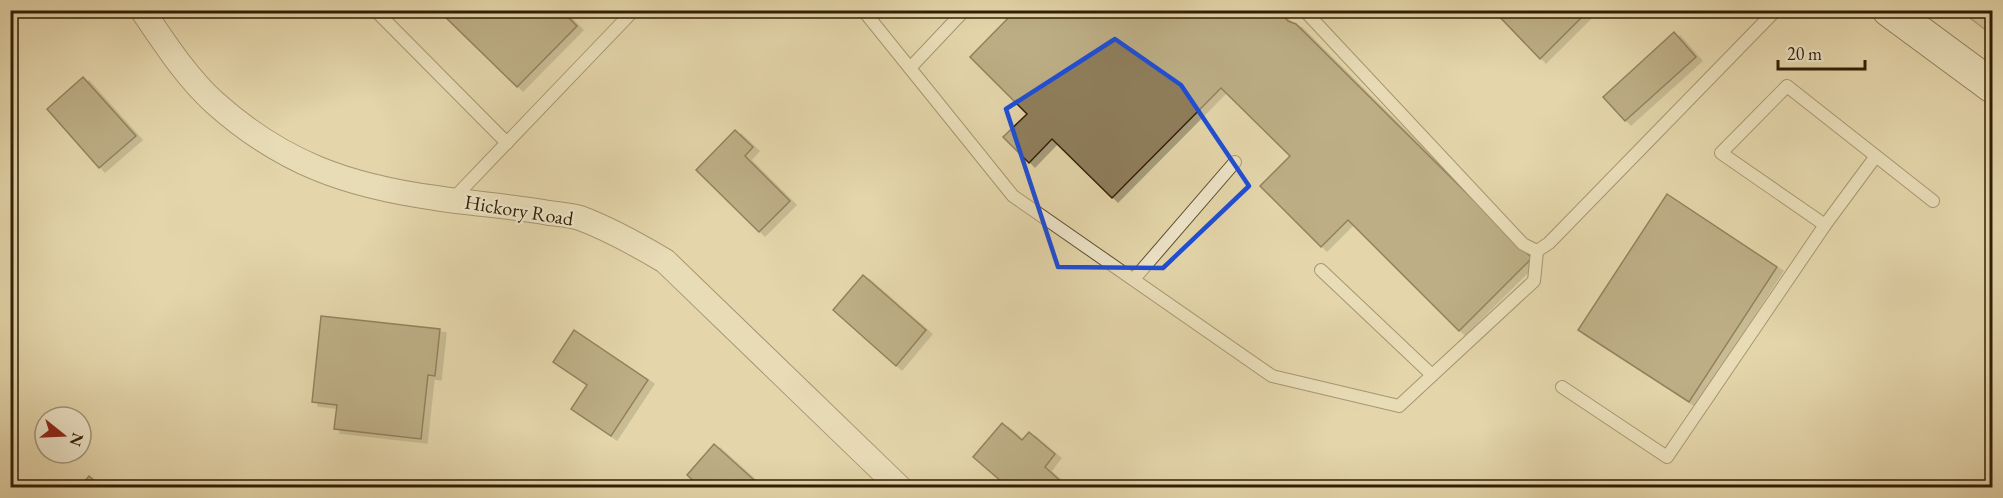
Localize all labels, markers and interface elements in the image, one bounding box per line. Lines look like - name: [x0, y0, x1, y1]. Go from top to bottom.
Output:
- scale bar: [1778, 33, 1865, 71]
- text: 20 m: [1787, 42, 1822, 65]
- street label: Hickory Road: [463, 189, 576, 232]
- north arrow: [33, 405, 93, 465]
- text: N: [65, 430, 89, 449]

